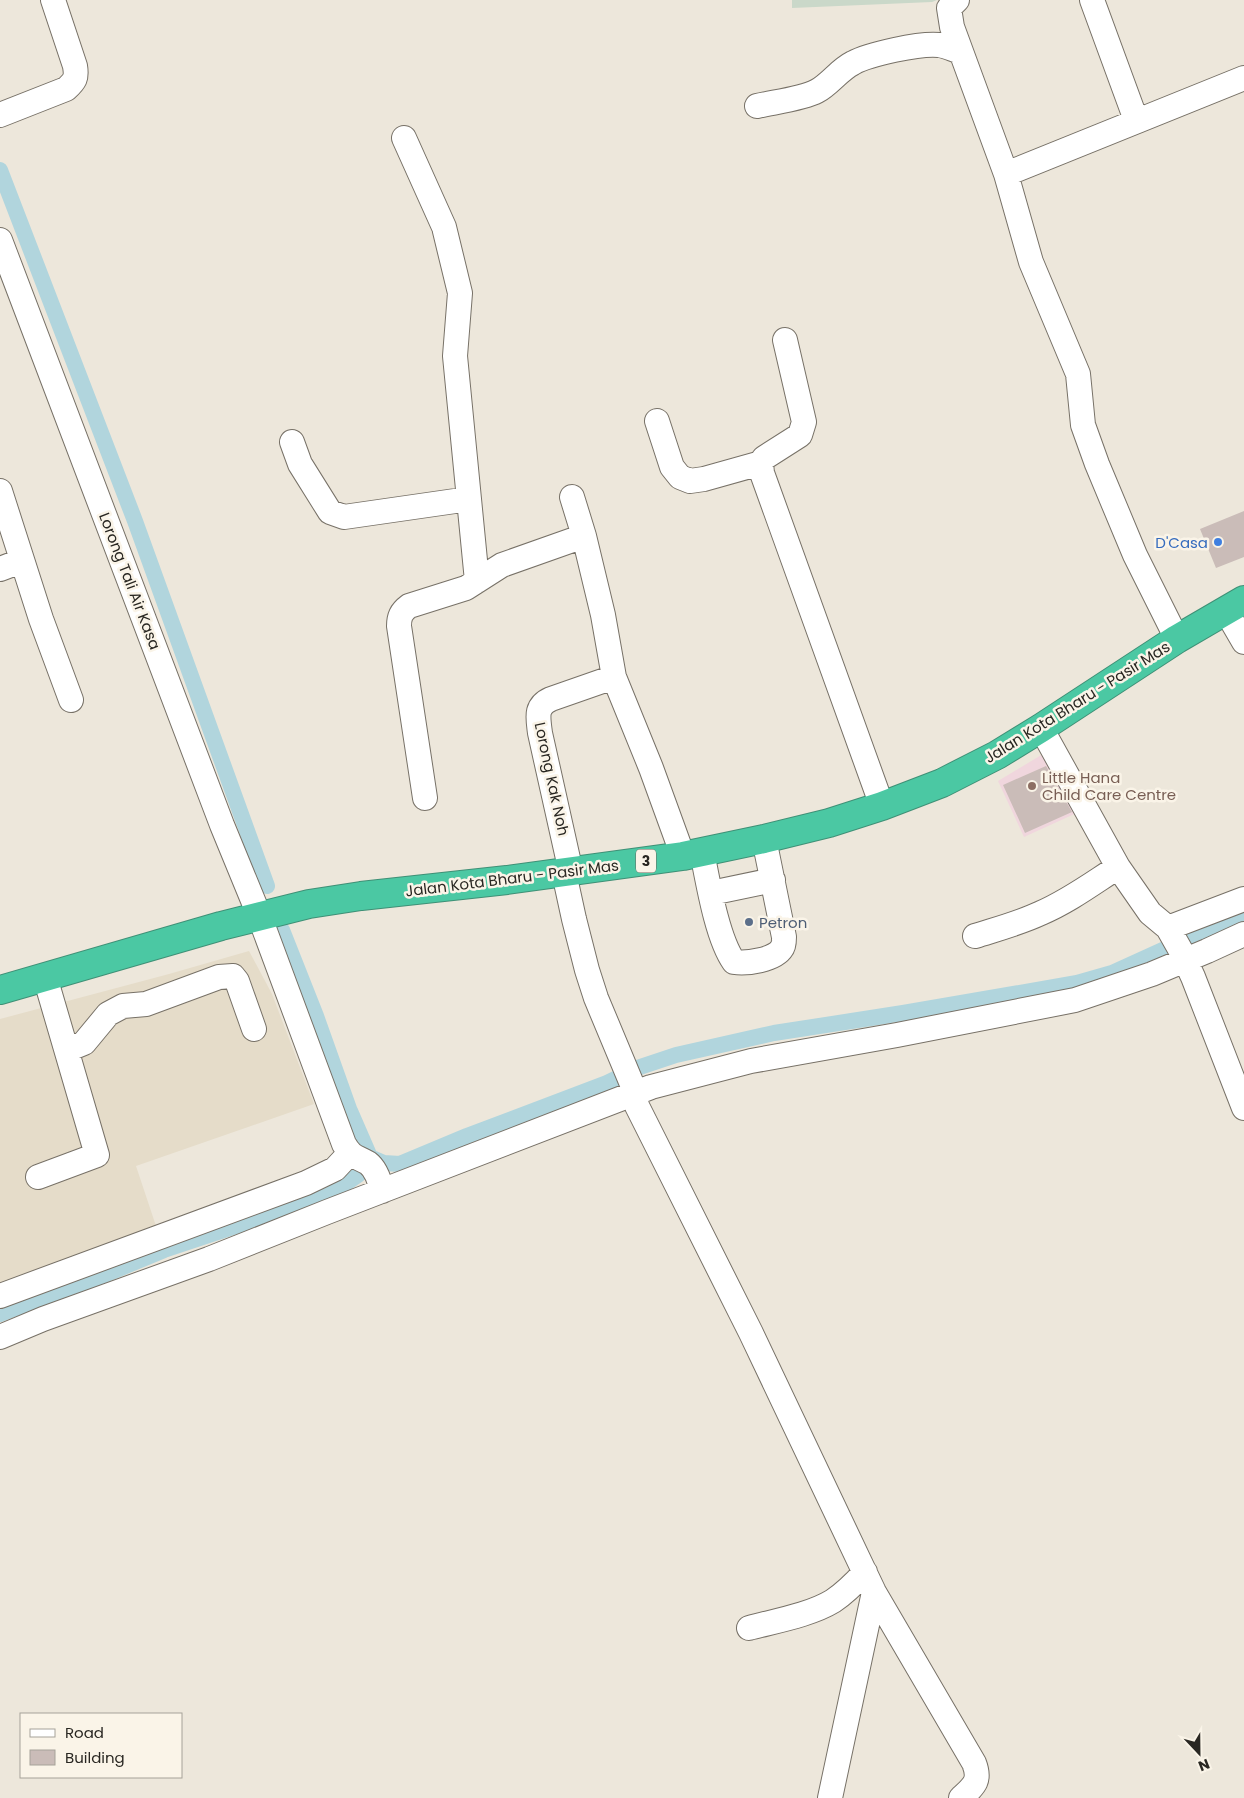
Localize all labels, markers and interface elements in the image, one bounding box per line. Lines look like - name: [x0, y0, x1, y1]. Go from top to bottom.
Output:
- street label: Lorong Tali Air Kasa: [94, 509, 166, 653]
- place label: D'Casa: [1155, 532, 1208, 553]
- marker: D'Casa: [1212, 536, 1224, 548]
- street label: Jalan Kota Bharu - Pasir Mas: [980, 636, 1174, 768]
- street label: Lorong Kak Noh: [530, 720, 574, 838]
- place label: Little Hana Child Care Centre: [1042, 767, 1176, 805]
- marker: Little Hana Child Care Centre: [1026, 780, 1038, 792]
- road number: 3: [636, 849, 656, 872]
- street label: Jalan Kota Bharu - Pasir Mas: [404, 854, 620, 902]
- place label: Petron: [759, 912, 807, 933]
- marker: Petron: [743, 916, 755, 928]
- legend: [20, 1713, 182, 1778]
- text: Road: [65, 1722, 104, 1743]
- north arrow: [1174, 1728, 1224, 1778]
- text: Building: [65, 1747, 125, 1768]
- text: N: [1195, 1754, 1212, 1776]

